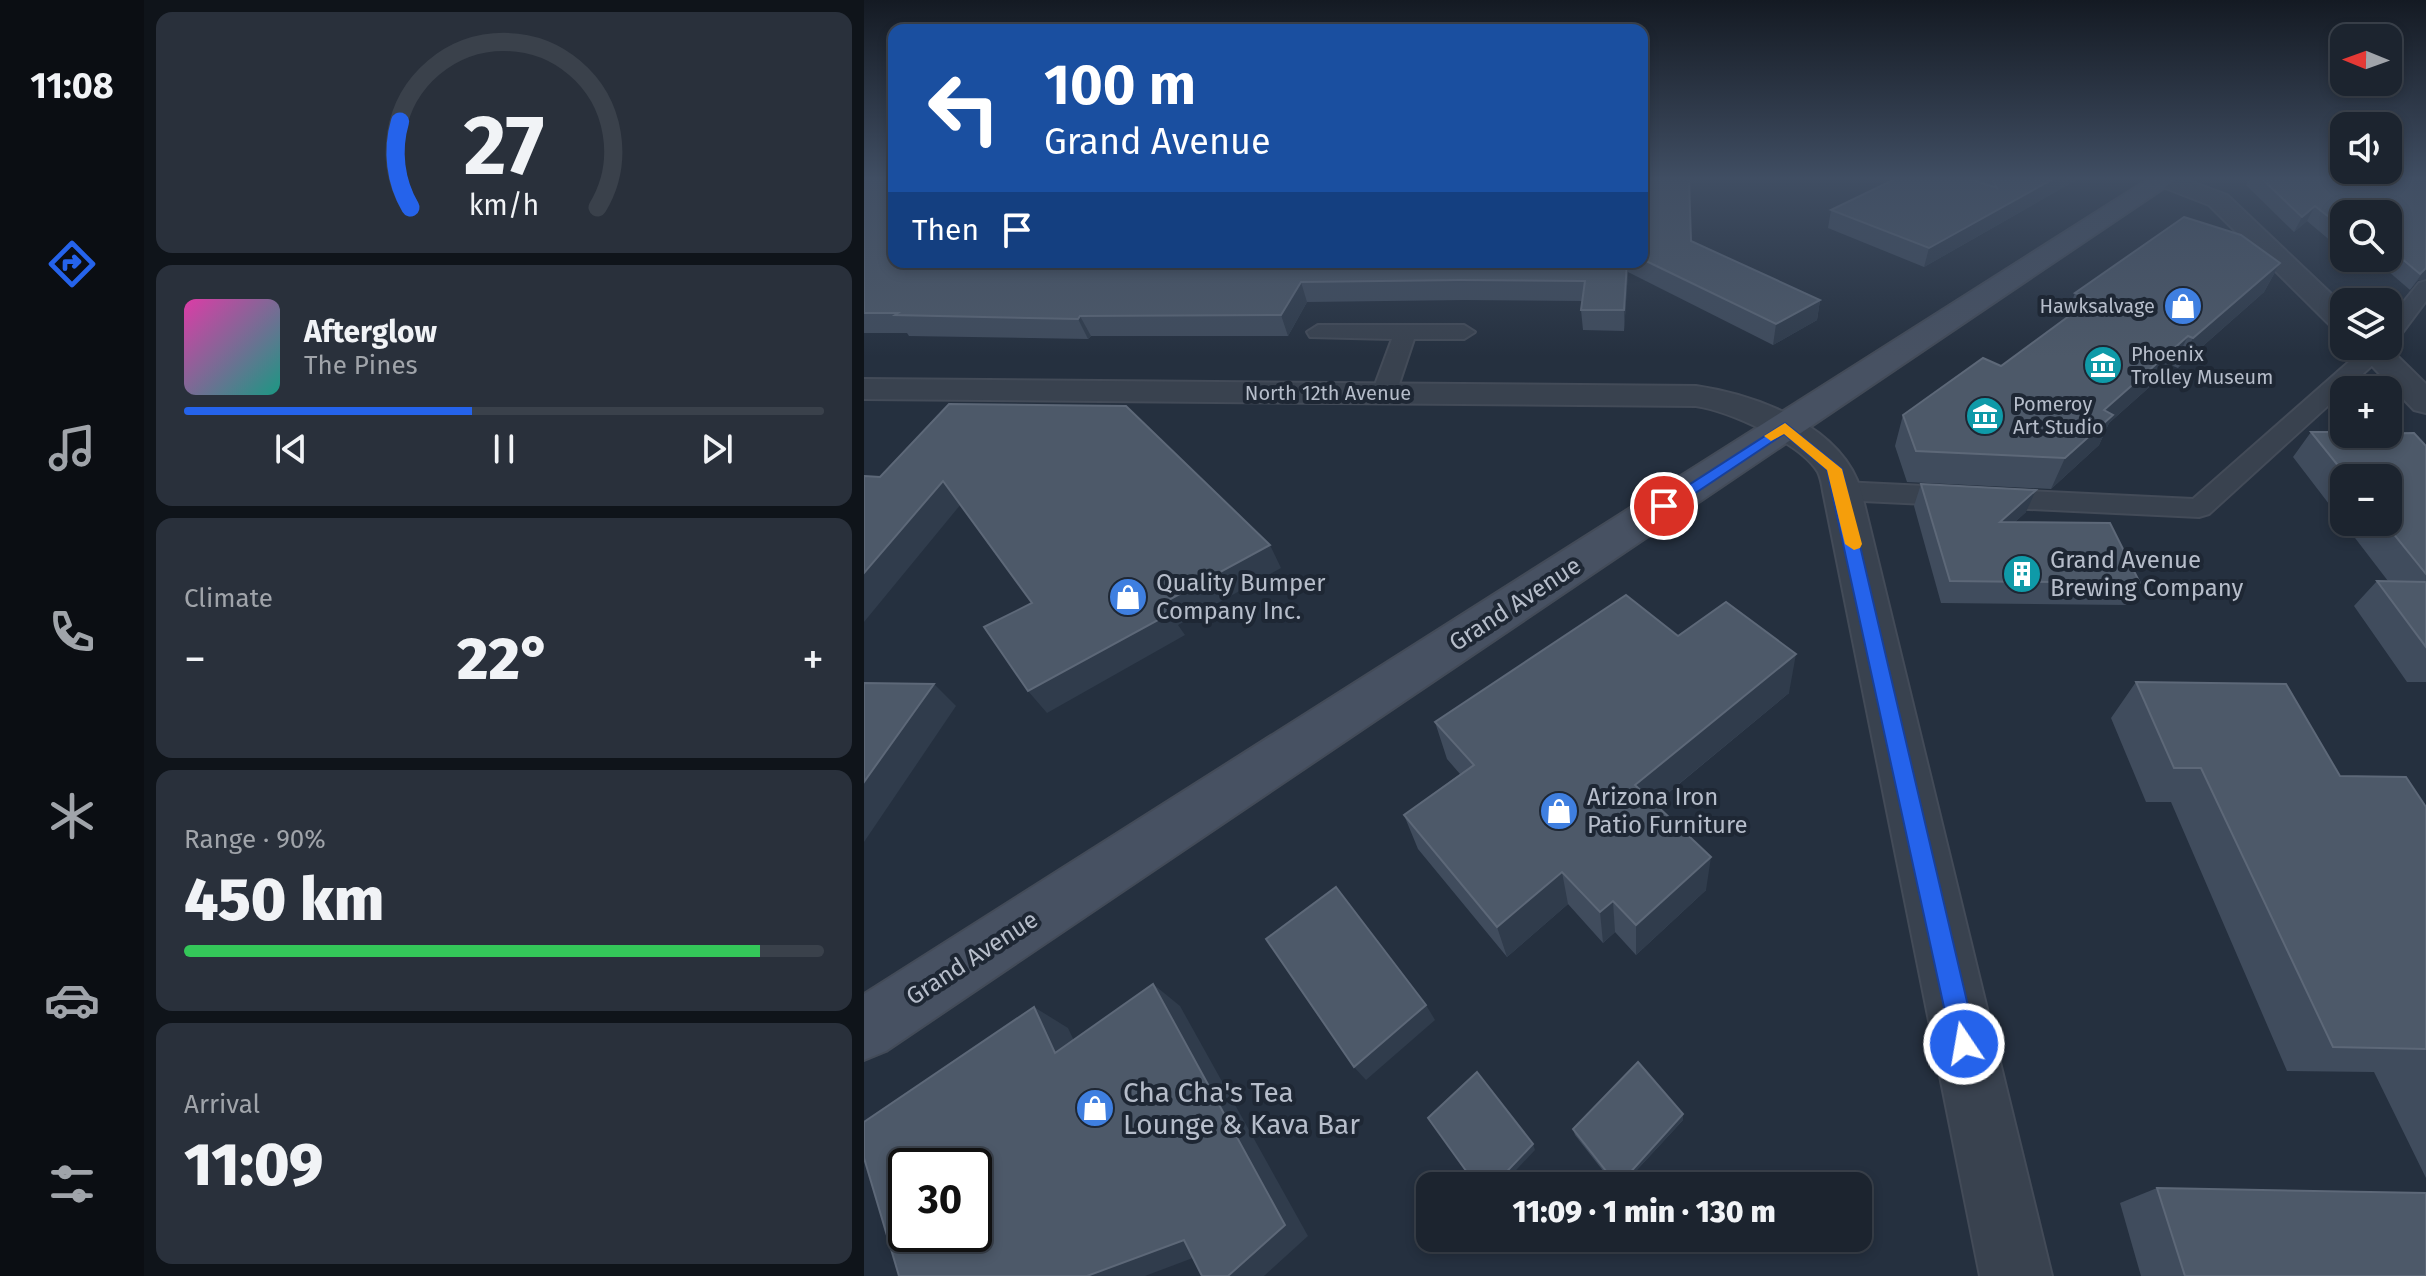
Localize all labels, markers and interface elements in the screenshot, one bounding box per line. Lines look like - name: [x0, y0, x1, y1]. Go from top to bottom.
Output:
- north arrow: [2330, 24, 2402, 96]
- map controls: [2330, 24, 2402, 536]
- text: 100 m: [1044, 52, 1196, 119]
- icon: left: [912, 56, 1016, 160]
- text: 11:08: [30, 64, 114, 108]
- text: 27: [463, 96, 545, 196]
- button: sound: [2330, 112, 2402, 184]
- text: Grand Avenue: [1044, 120, 1271, 164]
- text: km/h: [469, 189, 539, 224]
- button: search: [2330, 200, 2402, 272]
- icon: arrive: [995, 208, 1039, 252]
- text: Then: [912, 212, 979, 248]
- icon: directions: [44, 236, 100, 292]
- shop icon: Hawksalvage: [2162, 285, 2204, 327]
- button: layers: [2330, 288, 2402, 360]
- place label: Hawksalvage: [2039, 294, 2155, 318]
- text: Afterglow: [304, 314, 437, 350]
- place label: Phoenix Trolley Museum: [2131, 342, 2273, 389]
- museum icon: Phoenix Trolley Museum: [2082, 344, 2124, 386]
- text: The Pines: [304, 350, 418, 381]
- button: +: [2330, 376, 2402, 448]
- street label: North 12th Avenue: [1245, 381, 1411, 405]
- place label: Pomeroy Art Studio: [2013, 392, 2104, 439]
- museum icon: Pomeroy Art Studio: [1964, 395, 2006, 437]
- icon: music: [44, 420, 100, 476]
- icon: previous: [269, 427, 313, 471]
- icon: pause: [482, 427, 526, 471]
- icon: next: [695, 427, 739, 471]
- button: −: [2330, 464, 2402, 536]
- pin: [1630, 472, 1698, 540]
- icon: arrive: [1642, 484, 1686, 528]
- place label: Grand Avenue Brewing Company: [2050, 546, 2244, 602]
- street label: Grand Avenue: [1444, 551, 1586, 657]
- building icon: Grand Avenue Brewing Company: [2001, 553, 2043, 595]
- place label: Quality Bumper Company Inc.: [1156, 569, 1326, 625]
- shop icon: Quality Bumper Company Inc.: [1107, 576, 1149, 618]
- text: Climate: [184, 583, 273, 614]
- icon: phone: [44, 604, 100, 660]
- text: 22°: [457, 623, 551, 695]
- text: −: [184, 633, 206, 686]
- text: +: [802, 633, 824, 686]
- place label: Arizona Iron Patio Furniture: [1587, 783, 1748, 839]
- icon: climate: [44, 788, 100, 844]
- shop icon: Arizona Iron Patio Furniture: [1538, 790, 1580, 832]
- text: Range · 90%: [184, 824, 326, 855]
- text: 450 km: [184, 864, 384, 936]
- street label: Grand Avenue: [901, 905, 1043, 1011]
- icon: car: [44, 972, 100, 1028]
- position arrow: [1922, 1002, 2006, 1086]
- place label: Cha Cha's Tea Lounge & Kava Bar: [1123, 1076, 1360, 1141]
- shop icon: Cha Cha's Tea Lounge & Kava Bar: [1074, 1087, 1116, 1129]
- text: Arrival: [184, 1089, 260, 1120]
- text: 11:09: [184, 1129, 323, 1201]
- speed limit sign: 30: [888, 1148, 992, 1252]
- icon: filters: [44, 1156, 100, 1212]
- text: 11:09 · 1 min · 130 m: [1512, 1194, 1776, 1230]

